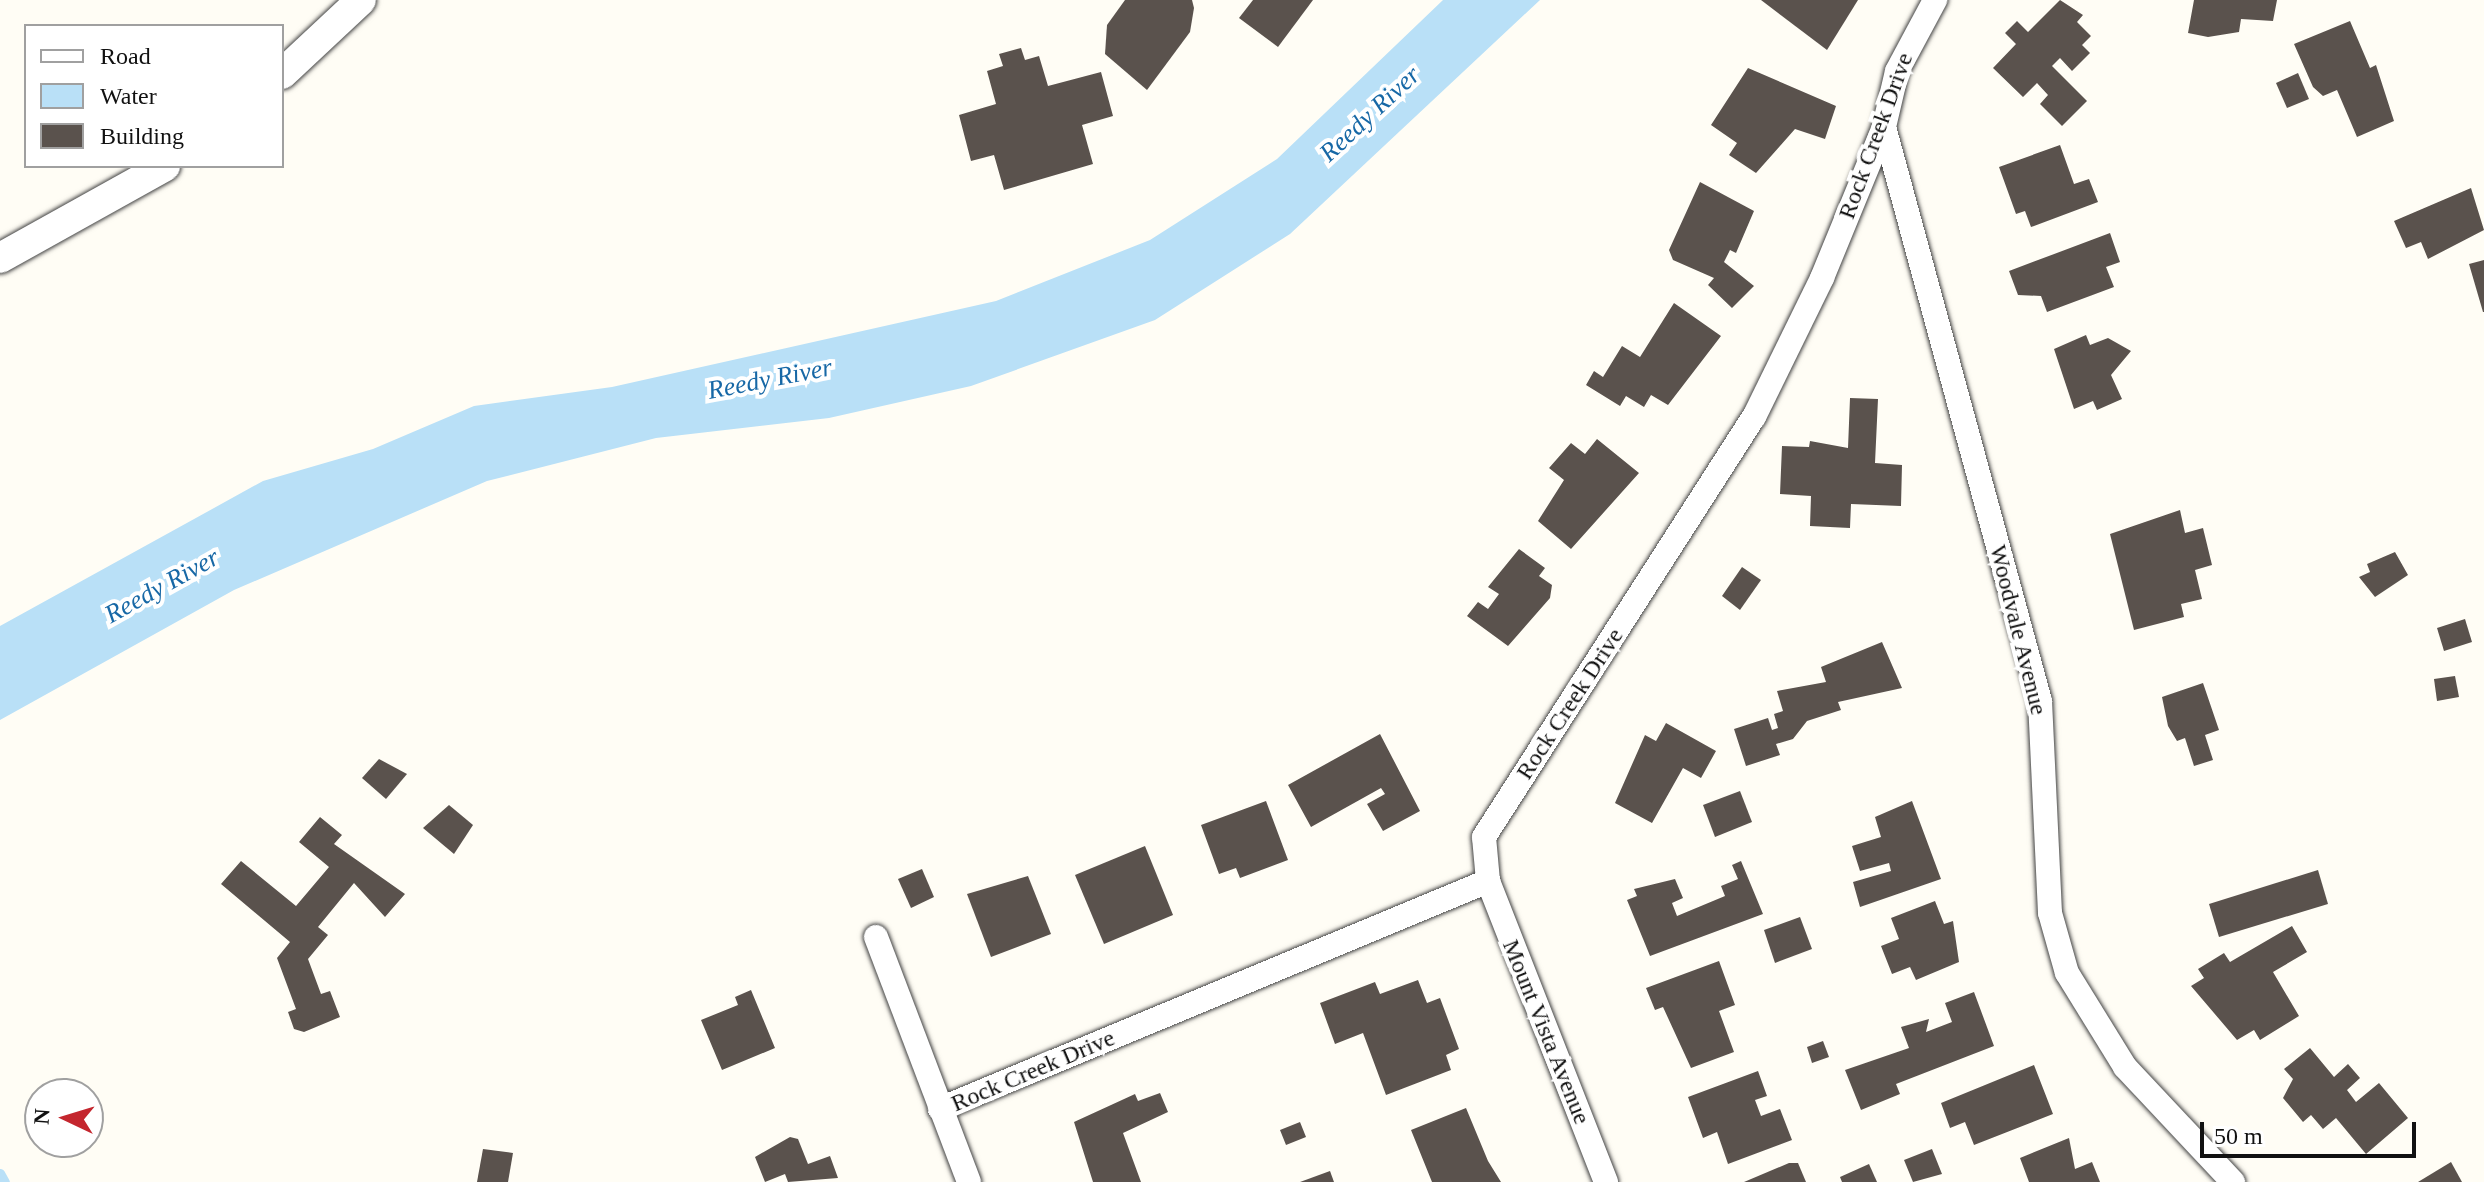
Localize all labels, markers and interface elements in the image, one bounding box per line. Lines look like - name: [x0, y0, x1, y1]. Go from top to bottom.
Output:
- legend: [24, 24, 284, 168]
- text: Road: [100, 43, 151, 69]
- street label: Rock Creek Drive: [1833, 49, 1919, 223]
- water label: Reedy River: [1313, 60, 1427, 168]
- text: Water: [100, 83, 157, 109]
- text: Building: [100, 123, 184, 149]
- water label: Reedy River: [705, 352, 835, 406]
- street label: Woodvale Avenue: [1983, 541, 2053, 719]
- water label: Reedy River: [99, 542, 225, 630]
- street label: Rock Creek Drive: [1510, 623, 1630, 785]
- street label: Mount Vista Avenue: [1496, 935, 1596, 1129]
- street label: Rock Creek Drive: [947, 1024, 1119, 1118]
- north arrow: [24, 1078, 104, 1158]
- scale bar: [2204, 1106, 2420, 1156]
- text: N: [29, 1108, 55, 1125]
- text: 50 m: [2214, 1123, 2263, 1149]

